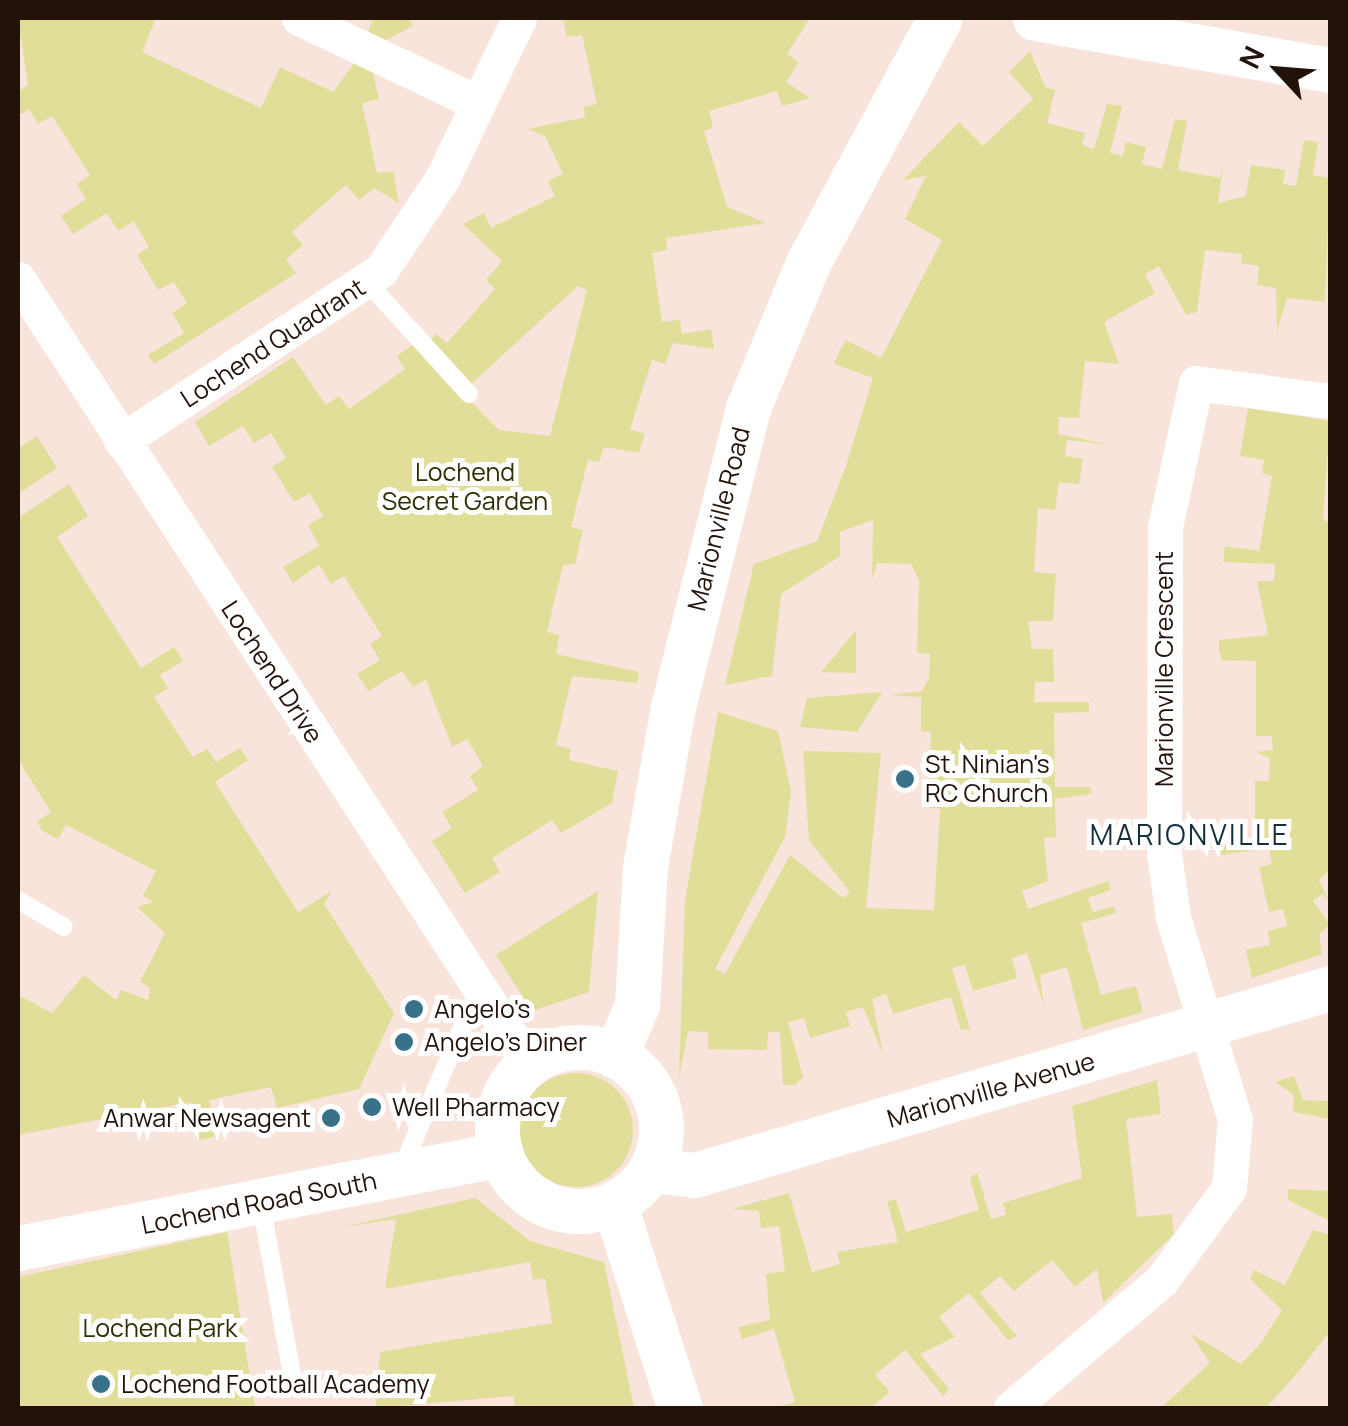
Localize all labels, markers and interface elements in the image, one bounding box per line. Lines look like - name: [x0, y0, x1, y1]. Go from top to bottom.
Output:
- north arrow: [1228, 20, 1328, 120]
- text: N: [1230, 39, 1273, 74]
- street label: Lochend Quadrant: [175, 272, 371, 414]
- street label: Marionville Road: [682, 424, 756, 614]
- park label: Lochend Secret Garden: [382, 458, 548, 517]
- street label: Marionville Crescent: [1149, 551, 1179, 787]
- street label: Lochend Drive: [215, 595, 329, 749]
- place label: St. Ninian's RC Church: [925, 750, 1050, 809]
- marker: St. Ninian's RC Church: [894, 768, 916, 790]
- district label: MARIONVILLE: [1090, 817, 1290, 851]
- place label: Angelo's: [434, 994, 530, 1024]
- marker: Angelo's: [403, 998, 425, 1020]
- place label: Angelo's Diner: [424, 1027, 586, 1057]
- marker: Angelo's Diner: [393, 1031, 415, 1053]
- street label: Marionville Avenue: [884, 1046, 1098, 1134]
- place label: Well Pharmacy: [392, 1092, 560, 1122]
- marker: Well Pharmacy: [361, 1096, 383, 1118]
- place label: Anwar Newsagent: [103, 1103, 311, 1133]
- marker: Anwar Newsagent: [320, 1107, 342, 1129]
- street label: Lochend Road South: [139, 1165, 379, 1241]
- park label: Lochend Park: [83, 1313, 237, 1343]
- place label: Lochend Football Academy: [121, 1369, 430, 1399]
- marker: Lochend Football Academy: [90, 1373, 112, 1395]

